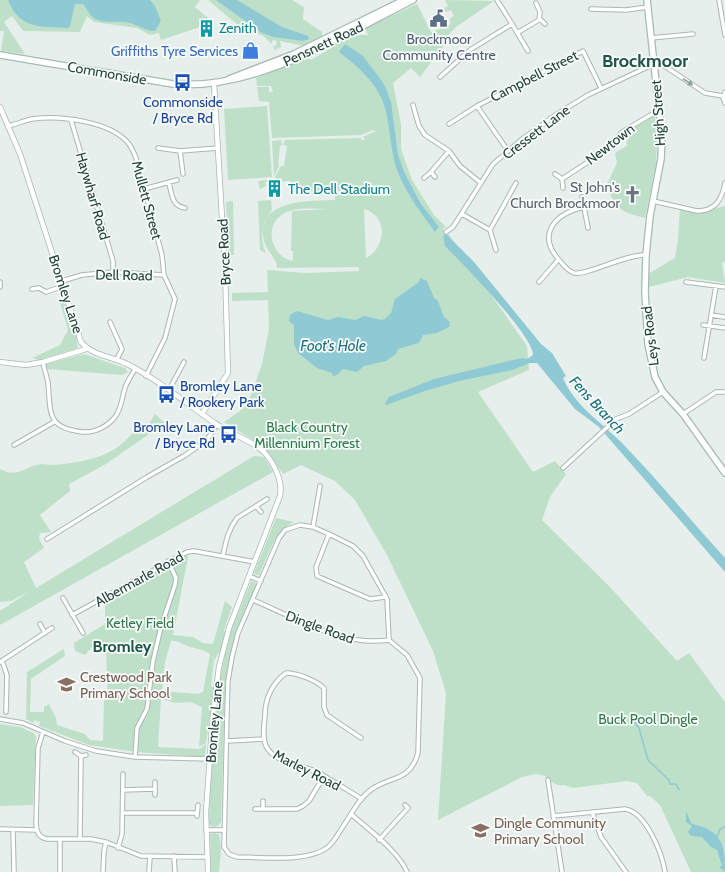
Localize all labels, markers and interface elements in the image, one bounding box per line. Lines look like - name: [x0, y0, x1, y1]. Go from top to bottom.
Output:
- public building icon: Brockmoor Community Centre: [429, 9, 449, 29]
- building icon: Zenith: [196, 18, 216, 38]
- street label: Pensnett Road: [280, 18, 366, 70]
- place label: Zenith: [219, 19, 257, 37]
- place label: Brockmoor Community Centre: [382, 30, 496, 64]
- shop icon: Griffiths Tyre Services: [241, 41, 261, 61]
- place label: Griffiths Tyre Services: [111, 42, 238, 60]
- street label: Campbell Street: [487, 46, 581, 106]
- district label: Brockmoor: [602, 50, 688, 72]
- street label: Commonside: [66, 57, 148, 89]
- bus stop icon: Commonside / Bryce Rd: [173, 72, 193, 92]
- one-way arrow: [683, 78, 693, 86]
- street label: High Street: [647, 79, 669, 147]
- place label: Commonside / Bryce Rd: [143, 93, 223, 127]
- street label: Cressett Lane: [499, 101, 573, 163]
- street label: Newtown: [582, 119, 638, 169]
- street label: Haywharf Road: [72, 150, 114, 242]
- street label: Mullett Street: [128, 159, 166, 242]
- place label: St John's Church Brockmoor: [510, 178, 621, 212]
- building icon: The Dell Stadium: [265, 179, 285, 199]
- place label: The Dell Stadium: [288, 180, 390, 198]
- church icon: St John's Church Brockmoor: [623, 185, 643, 205]
- street label: Bryce Road: [213, 218, 235, 286]
- street label: Bromley Lane: [45, 252, 87, 336]
- street label: Dell Road: [95, 266, 153, 284]
- street label: Leys Road: [637, 305, 663, 367]
- water label: Foot's Hole: [300, 337, 366, 355]
- water label: Fens Branch: [566, 372, 628, 438]
- place label: Bromley Lane / Rookery Park: [179, 377, 265, 411]
- bus stop icon: Bromley Lane / Rookery Park: [157, 384, 177, 404]
- place label: Bromley Lane / Bryce Rd: [133, 418, 215, 452]
- park label: Black Country Millennium Forest: [254, 418, 360, 452]
- bus stop icon: Bromley Lane / Bryce Rd: [218, 425, 238, 445]
- street label: Albermarle Road: [92, 547, 186, 611]
- street label: Dingle Road: [283, 606, 357, 648]
- park label: Ketley Field: [106, 614, 174, 632]
- district label: Bromley: [93, 637, 152, 656]
- place label: Crestwood Park Primary School: [80, 668, 173, 702]
- school or university icon: Crestwood Park Primary School: [57, 675, 77, 695]
- street label: Bromley Lane: [201, 680, 227, 764]
- park label: Buck Pool Dingle: [598, 710, 698, 728]
- street label: Marley Road: [270, 745, 344, 795]
- place label: Dingle Community Primary School: [494, 814, 606, 848]
- school or university icon: Dingle Community Primary School: [471, 821, 491, 841]

